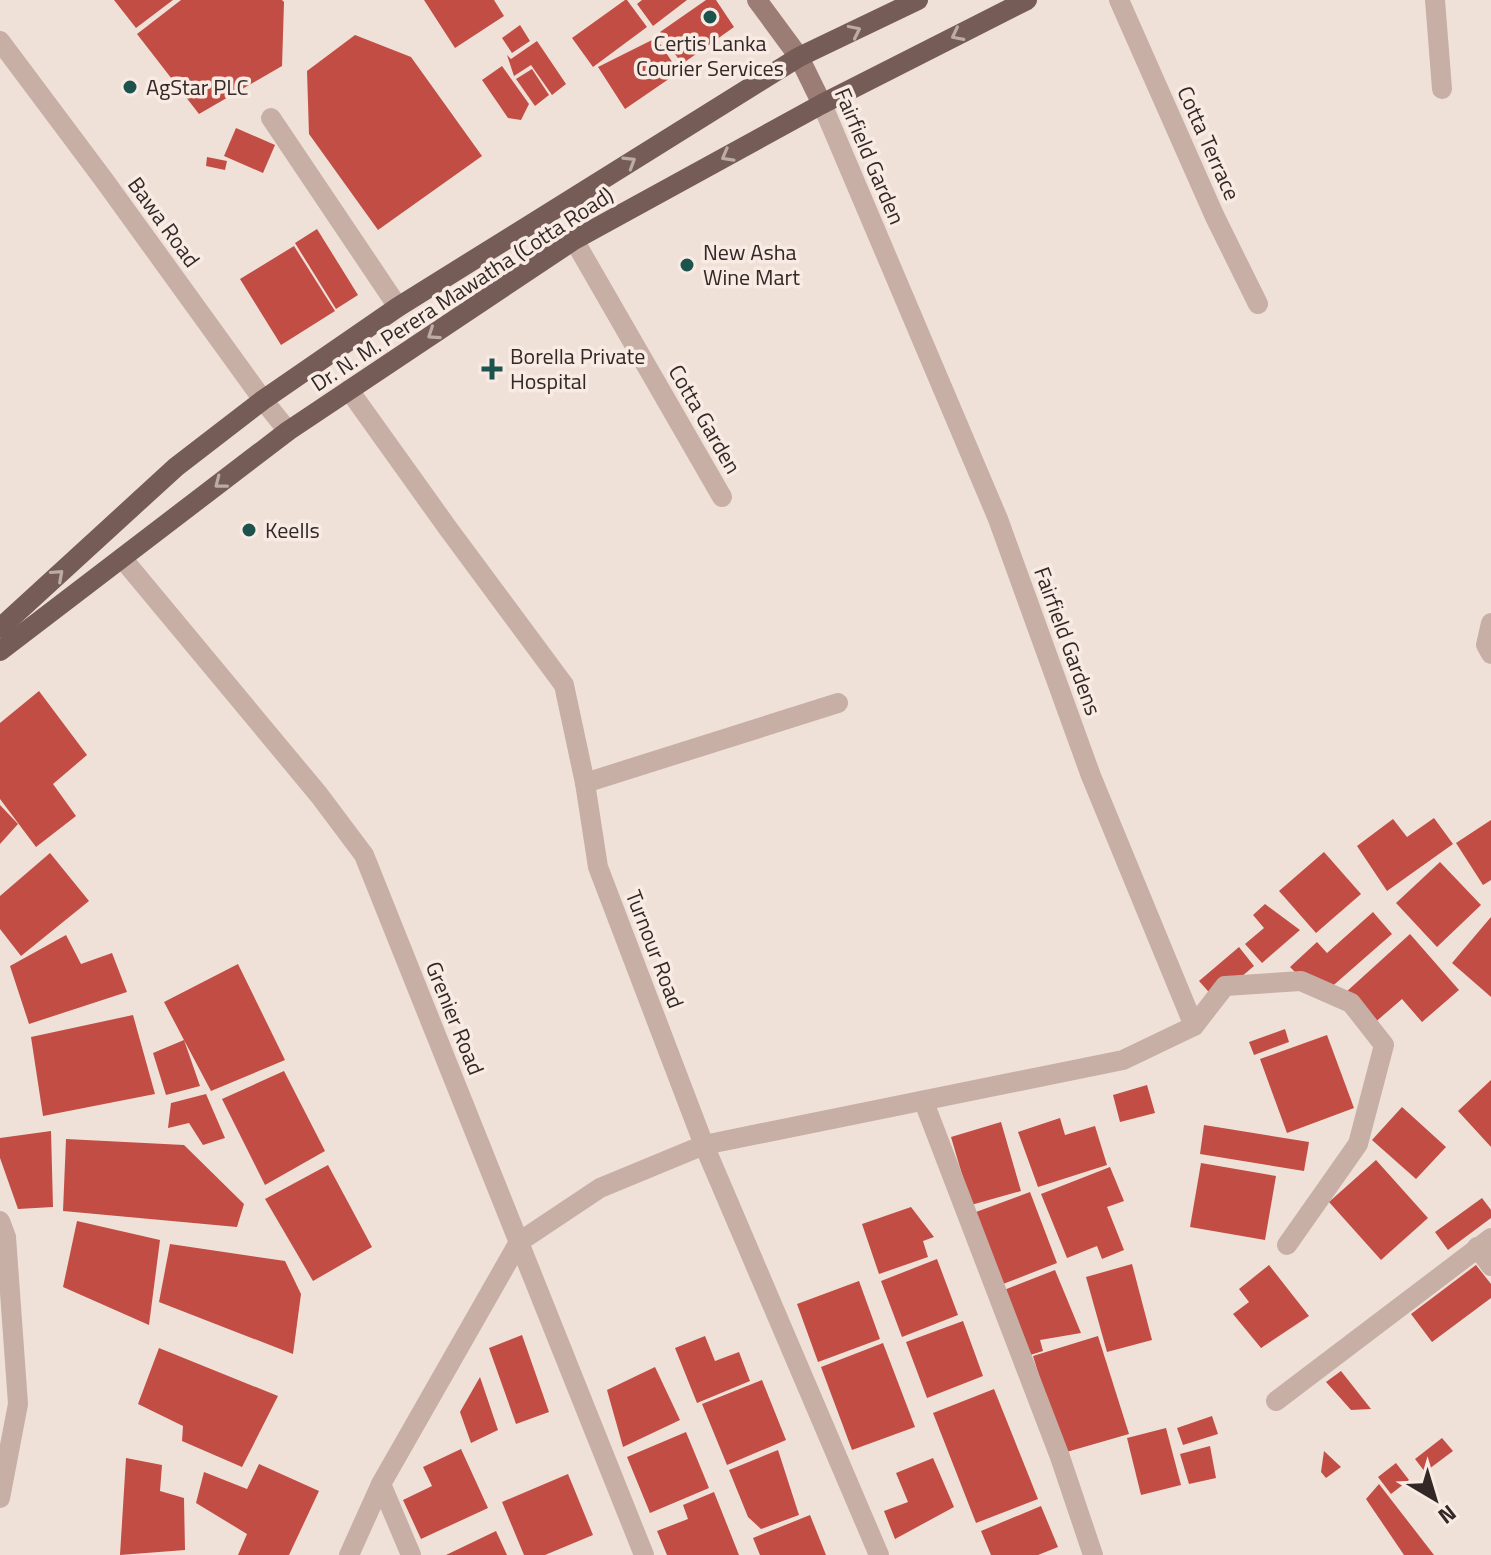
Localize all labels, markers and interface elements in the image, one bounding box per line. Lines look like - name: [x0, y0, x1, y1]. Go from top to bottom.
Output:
- marker: Certis Lanka Courier Services: [701, 8, 719, 26]
- one-way arrow: [846, 25, 861, 41]
- one-way arrow: [951, 25, 966, 41]
- place label: Certis Lanka Courier Services: [636, 26, 784, 85]
- place label: AgStar PLC: [146, 70, 248, 104]
- marker: AgStar PLC: [121, 78, 139, 96]
- street label: Cotta Terrace: [1169, 80, 1249, 206]
- street label: Fairfield Garden: [826, 82, 914, 230]
- one-way arrow: [721, 146, 735, 161]
- one-way arrow: [622, 157, 636, 172]
- street label: Bawa Road: [119, 170, 209, 274]
- street label: Dr. N. M. Perera Mawatha (Cotta Road): [304, 178, 620, 400]
- place label: New Asha Wine Mart: [703, 235, 800, 294]
- marker: New Asha Wine Mart: [678, 256, 696, 274]
- one-way arrow: [428, 324, 442, 339]
- place label: Borella Private Hospital: [510, 339, 645, 398]
- marker: Borella Private Hospital: [481, 358, 503, 380]
- street label: Cotta Garden: [660, 358, 750, 480]
- one-way arrow: [215, 473, 230, 488]
- place label: Keells: [265, 513, 320, 547]
- marker: Keells: [240, 521, 258, 539]
- street label: Fairfield Gardens: [1025, 562, 1111, 720]
- one-way arrow: [48, 571, 63, 585]
- street label: Turnour Road: [617, 885, 693, 1013]
- street label: Grenier Road: [417, 956, 493, 1080]
- north arrow: [1395, 1459, 1475, 1539]
- text: N: [1431, 1497, 1464, 1533]

